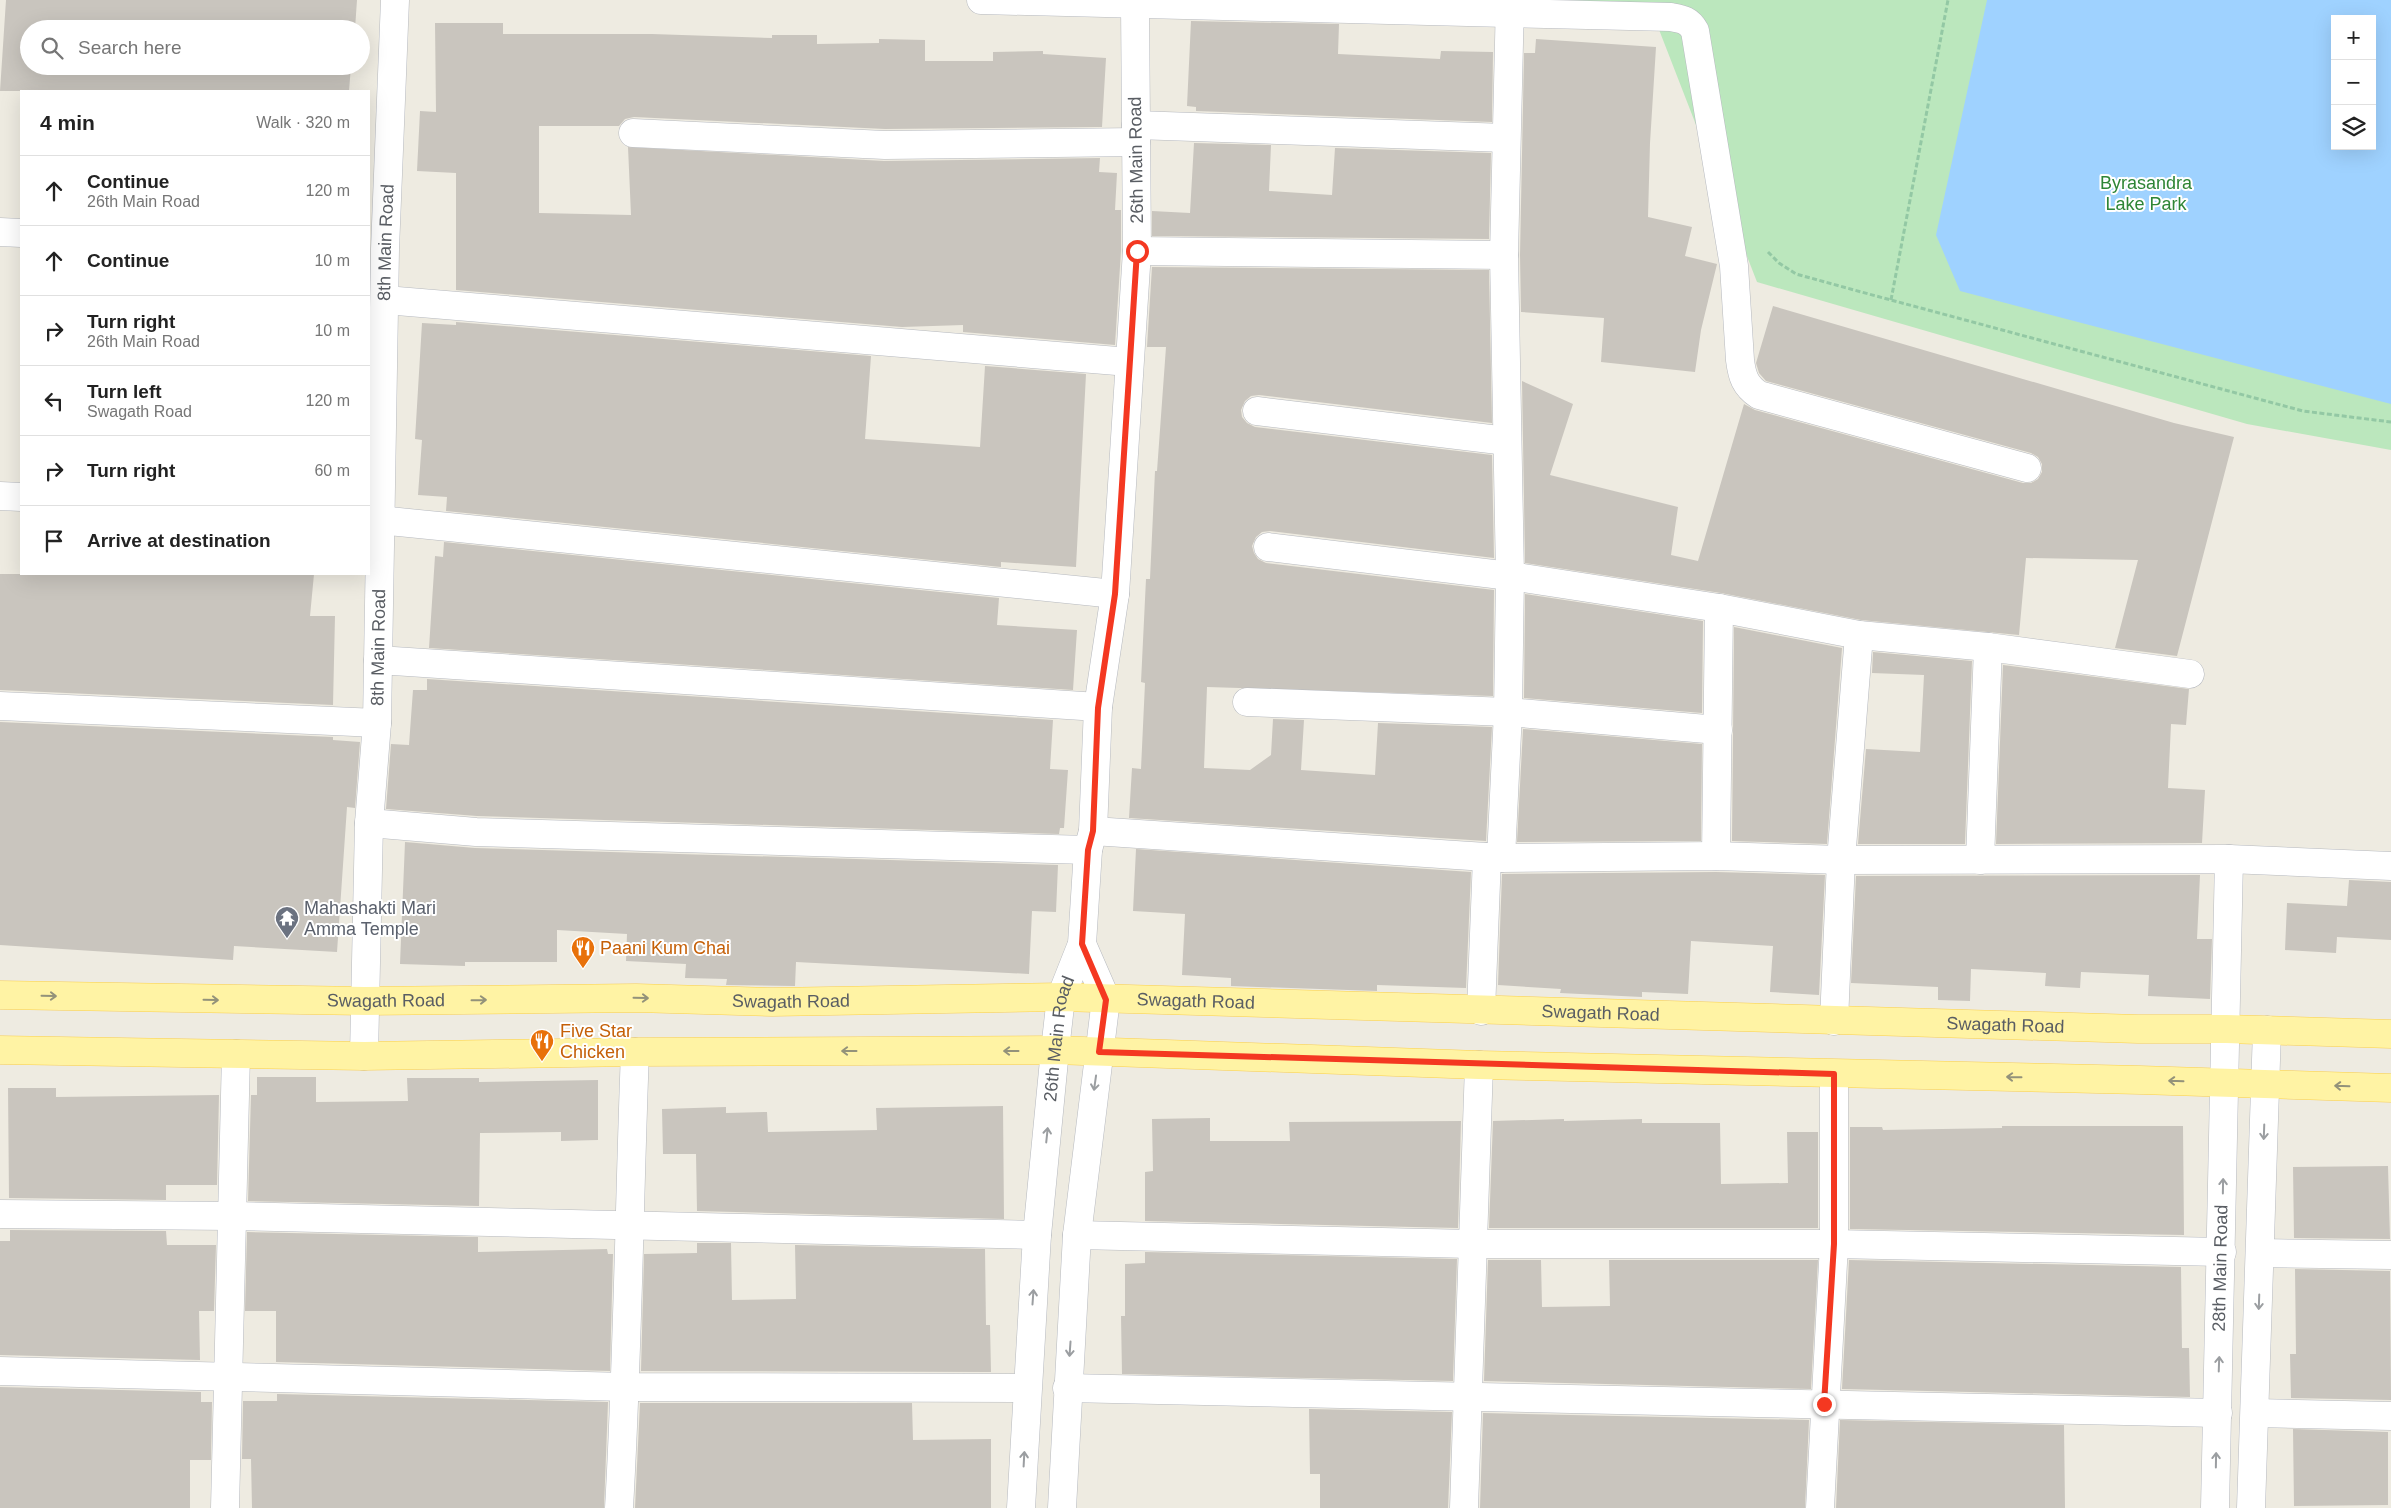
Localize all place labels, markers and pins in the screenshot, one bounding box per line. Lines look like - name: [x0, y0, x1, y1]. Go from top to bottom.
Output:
- place label: Mahashakti Mari Amma Temple: [304, 898, 436, 939]
- temple icon: Mahashakti Mari Amma Temple: [274, 905, 300, 939]
- restaurant icon: Paani Kum Chai: [570, 935, 596, 969]
- place label: Paani Kum Chai: [600, 938, 730, 958]
- place label: Five Star Chicken: [560, 1021, 632, 1062]
- restaurant icon: Five Star Chicken: [529, 1028, 555, 1062]

